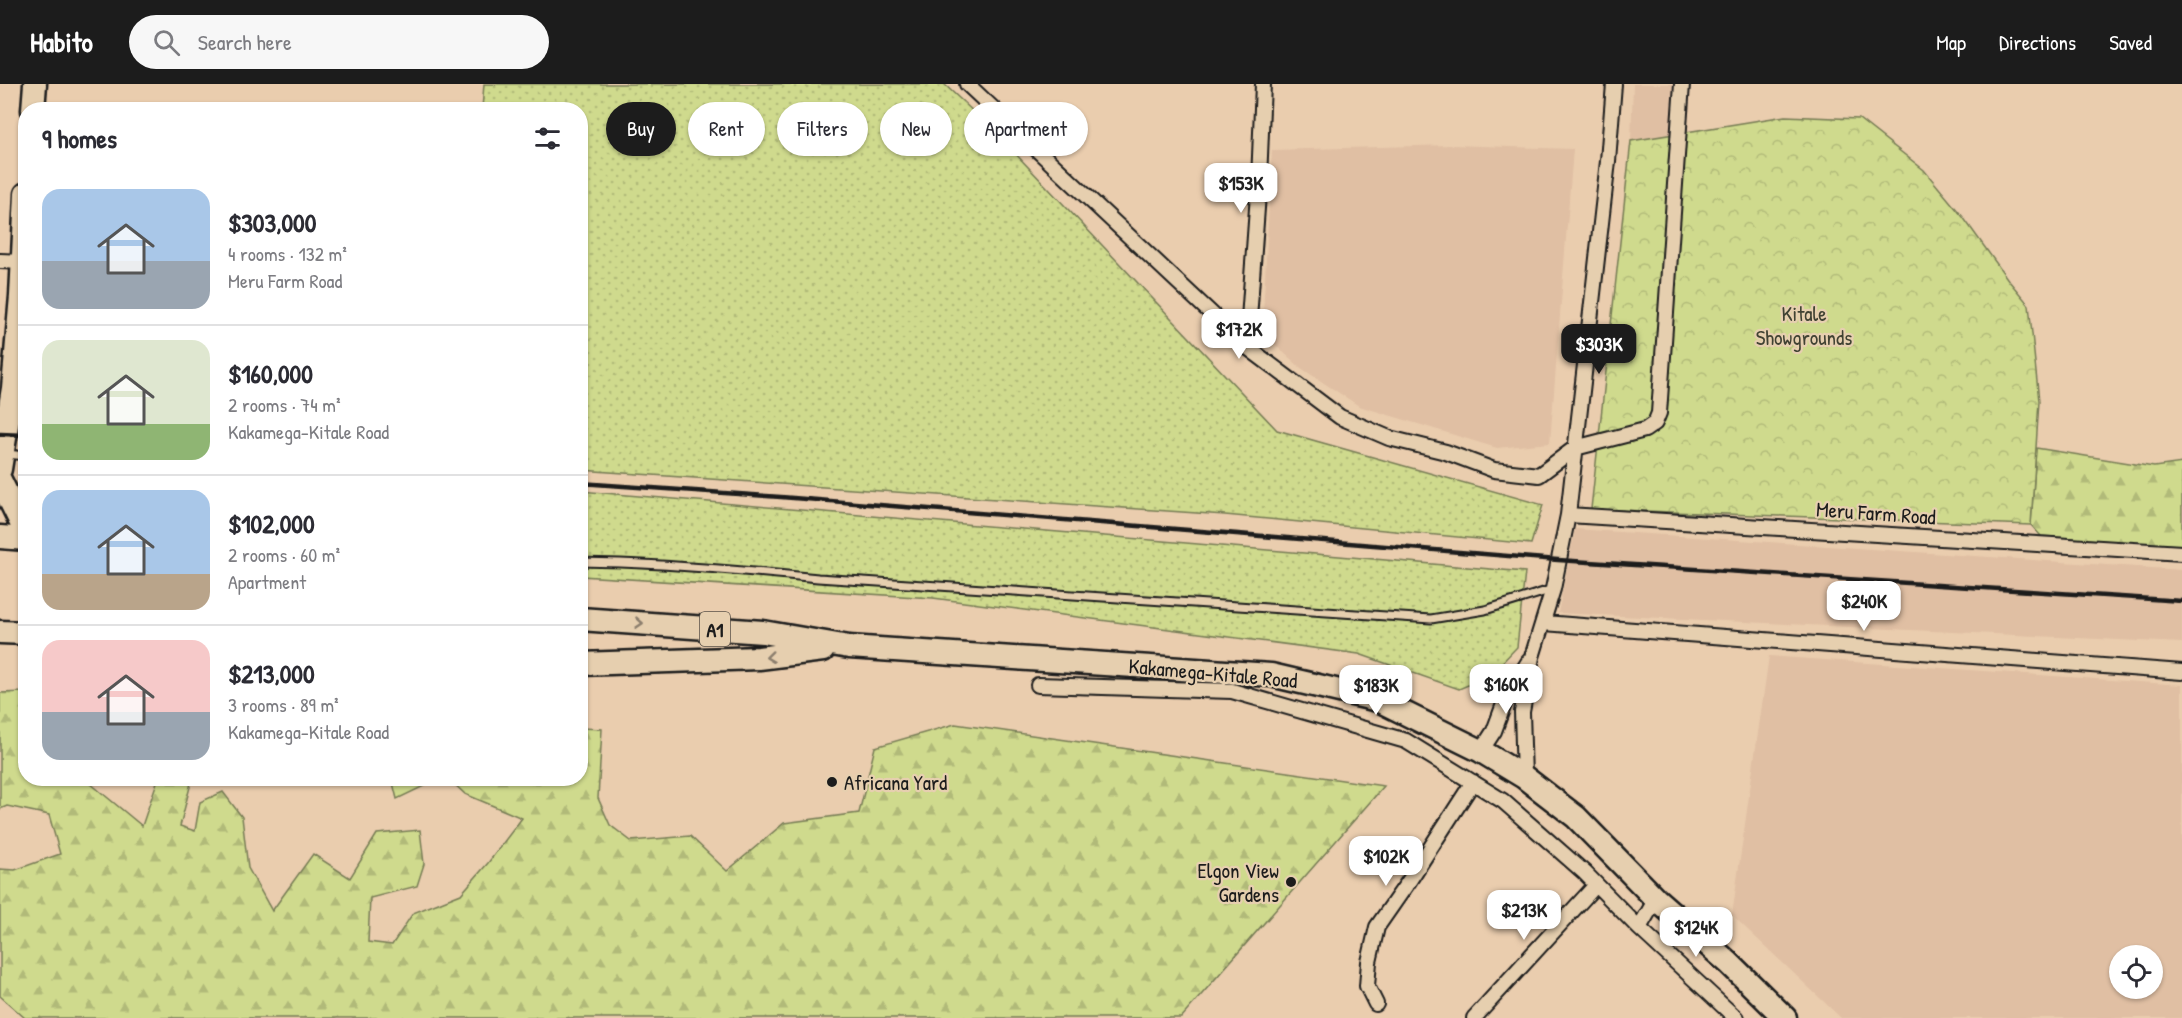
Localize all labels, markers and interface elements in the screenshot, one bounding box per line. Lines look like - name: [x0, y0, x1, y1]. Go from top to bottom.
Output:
- search box: [129, 15, 549, 69]
- text: Habito: [30, 23, 93, 61]
- icon: search: [150, 26, 183, 59]
- text: Search here: [198, 27, 292, 57]
- text: Map: [1936, 28, 1966, 57]
- text: Directions: [1999, 28, 2076, 57]
- text: Saved: [2109, 28, 2152, 57]
- chip: Buy: [606, 102, 676, 156]
- chip: Rent: [688, 102, 765, 156]
- chip: Filters: [777, 102, 868, 156]
- chip: New: [880, 102, 952, 156]
- chip: Apartment: [964, 102, 1088, 156]
- text: 9 homes: [42, 121, 117, 156]
- icon: filters: [531, 122, 564, 155]
- pin: $153K: [1199, 163, 1283, 214]
- text: $153K: [1218, 169, 1264, 196]
- text: $303,000: [228, 205, 316, 240]
- icon: home: [90, 213, 162, 285]
- text: 4 rooms · 132 m²: [228, 240, 347, 267]
- text: Meru Farm Road: [228, 267, 342, 294]
- park label: Kitale Showgrounds: [1756, 299, 1852, 352]
- pin: $172K: [1197, 309, 1281, 360]
- text: $172K: [1215, 315, 1263, 342]
- pin: $303K: [1557, 324, 1641, 375]
- text: $303K: [1575, 330, 1623, 357]
- text: $160,000: [228, 356, 313, 391]
- icon: home: [90, 364, 162, 436]
- text: 2 rooms · 74 m²: [228, 391, 340, 418]
- text: Kakamega-Kitale Road: [228, 418, 389, 445]
- street label: Meru Farm Road: [1815, 494, 1937, 532]
- text: $102,000: [228, 506, 315, 541]
- icon: home: [90, 514, 162, 586]
- text: 2 rooms · 60 m²: [228, 541, 340, 568]
- text: Apartment: [228, 568, 306, 595]
- pin: $240K: [1822, 581, 1906, 632]
- text: $240K: [1841, 587, 1887, 614]
- road number: A1: [700, 612, 730, 646]
- one-way arrow: [634, 616, 643, 629]
- one-way arrow: [765, 650, 774, 663]
- street label: Kakamega-Kitale Road: [1127, 651, 1299, 695]
- text: $213,000: [228, 656, 315, 691]
- icon: home: [90, 664, 162, 736]
- pin: $160K: [1464, 664, 1548, 715]
- pin: $183K: [1334, 665, 1418, 716]
- text: $160K: [1484, 670, 1528, 697]
- text: $183K: [1353, 671, 1399, 698]
- text: 3 rooms · 89 m²: [228, 691, 339, 718]
- text: Kakamega-Kitale Road: [228, 718, 389, 745]
- place label: Africana Yard: [844, 768, 947, 797]
- marker: Africana Yard: [825, 775, 839, 789]
- pin: $102K: [1344, 836, 1428, 887]
- text: $102K: [1363, 842, 1409, 869]
- place label: Elgon View Gardens: [1197, 856, 1279, 909]
- marker: Elgon View Gardens: [1284, 875, 1298, 889]
- pin: $213K: [1482, 890, 1566, 941]
- text: $213K: [1501, 896, 1547, 923]
- pin: $124K: [1654, 907, 1738, 958]
- text: $124K: [1674, 913, 1718, 940]
- map controls: [2109, 945, 2163, 999]
- button: locate: [2109, 945, 2163, 999]

